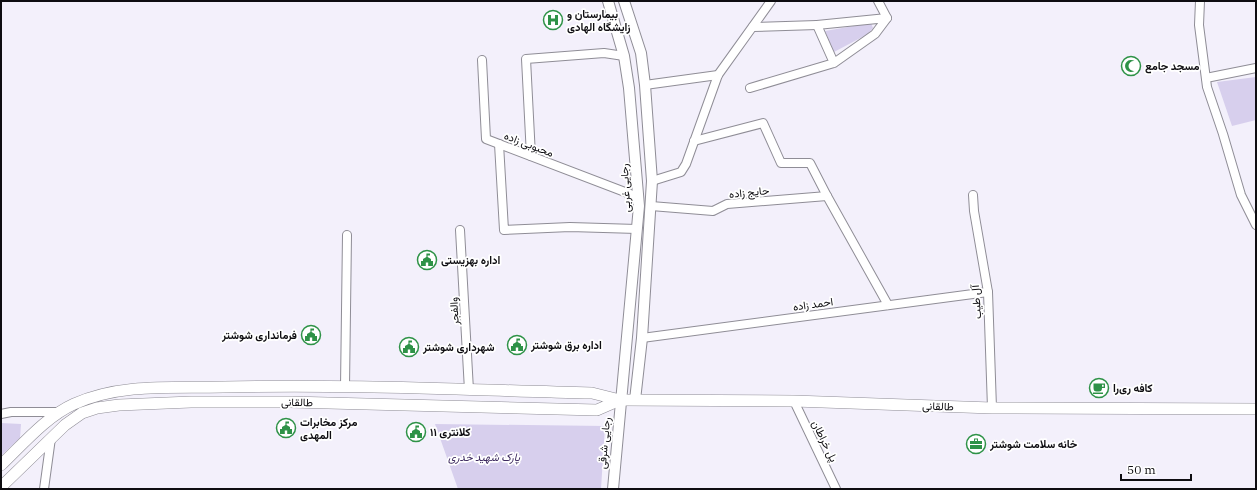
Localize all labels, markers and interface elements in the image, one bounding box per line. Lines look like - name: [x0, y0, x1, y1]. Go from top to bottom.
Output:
- place label: بیمارستان و زایشگاه الهادی: [567, 7, 631, 34]
- hospital icon: بیمارستان و زایشگاه الهادی: [542, 9, 564, 31]
- mosque icon: مسجد جامع: [1120, 55, 1142, 77]
- place label: مسجد جامع: [1145, 59, 1199, 74]
- street label: محبوبی زاده: [502, 128, 556, 160]
- street label: رجایی غربی: [617, 163, 633, 213]
- street label: حایج زاده: [728, 183, 770, 202]
- public building icon: اداره بهزیستی: [416, 249, 438, 271]
- place label: اداره بهزیستی: [441, 253, 501, 267]
- street label: آل طیب: [968, 283, 984, 320]
- street label: احمد زاده: [792, 294, 834, 314]
- street label: والفجر: [446, 297, 462, 326]
- public building icon: فرمانداری شوشتر: [300, 324, 322, 346]
- place label: فرمانداری شوشتر: [221, 328, 297, 342]
- public building icon: اداره برق شوشتر: [506, 334, 528, 356]
- public building icon: شهرداری شوشتر: [398, 336, 420, 358]
- place label: اداره برق شوشتر: [530, 338, 602, 352]
- place label: شهرداری شوشتر: [422, 340, 495, 354]
- cafe icon: کافه‌ ری‌را: [1088, 377, 1110, 399]
- place label: کافه‌ ری‌را: [1113, 381, 1153, 395]
- street label: طالقانی: [281, 395, 313, 409]
- street label: طالقانی: [922, 398, 954, 414]
- place label: مرکز مخابرات المهدی: [300, 415, 357, 442]
- street label: رجایی شرقی: [595, 416, 613, 470]
- public building icon: مرکز مخابرات المهدی: [275, 417, 297, 439]
- street label: پل خراطان: [808, 418, 841, 465]
- public building icon: کلانتری ۱۱: [405, 421, 427, 443]
- place label: کلانتری ۱۱: [430, 425, 471, 439]
- office icon: خانه سلامت شوشتر: [965, 433, 987, 455]
- place label: خانه سلامت شوشتر: [989, 437, 1078, 451]
- park label: پارک شهید خدری: [448, 450, 521, 465]
- scale bar: [1121, 456, 1191, 482]
- text: 50 m: [1127, 462, 1156, 477]

